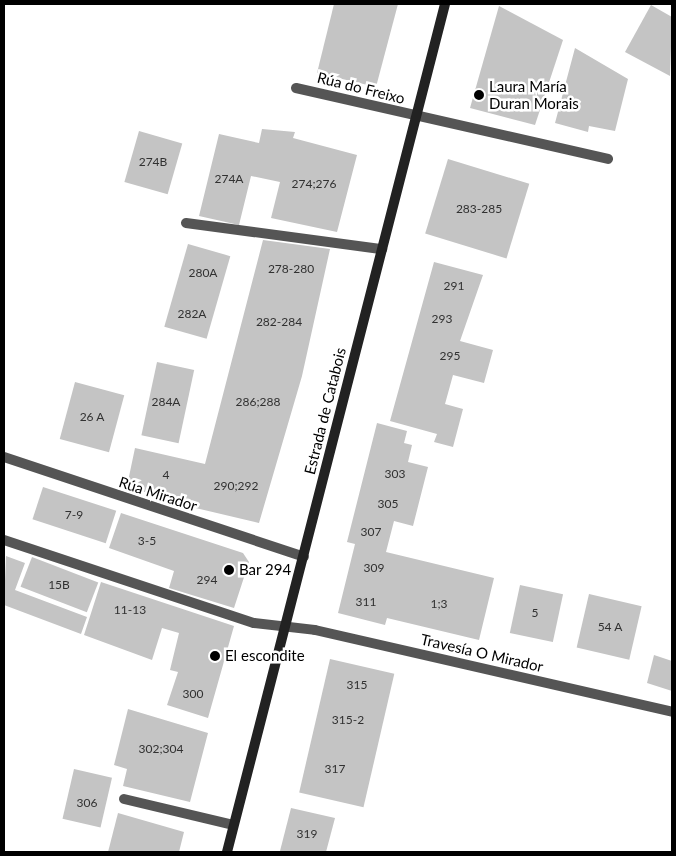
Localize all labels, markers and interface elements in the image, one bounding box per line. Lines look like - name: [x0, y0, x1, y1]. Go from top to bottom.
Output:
- street label: Rúa do Freixo: [315, 68, 407, 108]
- place label: Laura María Duran Morais: [489, 77, 579, 112]
- marker: Laura María Duran Morais: [473, 89, 485, 101]
- house number: 274B: [139, 155, 167, 169]
- house number: 274A: [214, 172, 244, 186]
- house number: 274;276: [292, 177, 336, 191]
- house number: 283-285: [456, 202, 502, 216]
- house number: 278-280: [268, 262, 314, 276]
- house number: 280A: [188, 266, 218, 280]
- house number: 291: [444, 279, 464, 293]
- house number: 282A: [177, 307, 207, 321]
- house number: 293: [432, 312, 452, 326]
- house number: 282-284: [256, 315, 302, 329]
- street label: Estrada de Catabois: [301, 346, 349, 476]
- house number: 295: [440, 349, 460, 363]
- house number: 284A: [151, 395, 181, 409]
- house number: 286;288: [236, 395, 280, 409]
- house number: 26 A: [79, 410, 105, 424]
- house number: 303: [385, 467, 405, 481]
- house number: 4: [163, 468, 169, 482]
- street label: Rúa Mirador: [117, 473, 199, 515]
- house number: 290;292: [214, 479, 258, 493]
- house number: 305: [378, 497, 398, 511]
- house number: 7-9: [65, 508, 83, 522]
- house number: 307: [361, 525, 381, 539]
- house number: 3-5: [138, 534, 156, 548]
- place label: Bar 294: [239, 561, 291, 579]
- house number: 309: [364, 561, 384, 575]
- marker: Bar 294: [223, 564, 235, 576]
- house number: 294: [197, 573, 217, 587]
- house number: 15B: [48, 578, 70, 592]
- house number: 311: [356, 595, 376, 609]
- house number: 1;3: [430, 597, 448, 611]
- house number: 11-13: [114, 603, 146, 617]
- house number: 5: [532, 606, 538, 620]
- house number: 54 A: [597, 620, 623, 634]
- street label: Travesía O Mirador: [419, 630, 545, 676]
- place label: El escondite: [225, 647, 305, 665]
- marker: El escondite: [209, 650, 221, 662]
- house number: 315: [347, 678, 367, 692]
- house number: 300: [183, 687, 203, 701]
- house number: 315-2: [332, 713, 364, 727]
- house number: 302;304: [139, 742, 183, 756]
- house number: 317: [325, 762, 345, 776]
- house number: 306: [77, 796, 97, 810]
- house number: 319: [297, 827, 317, 841]

